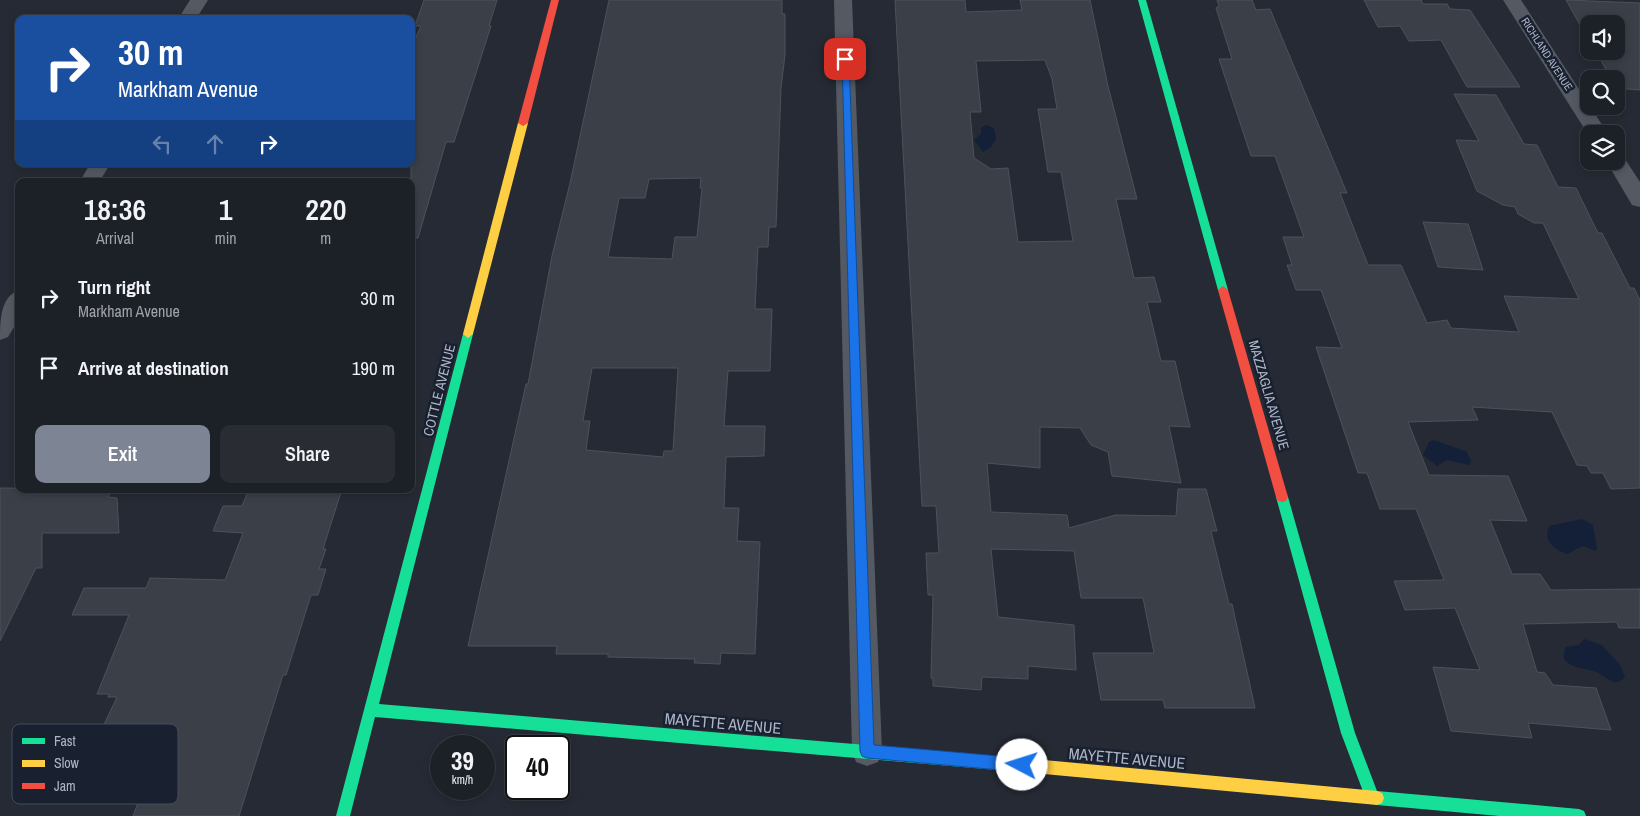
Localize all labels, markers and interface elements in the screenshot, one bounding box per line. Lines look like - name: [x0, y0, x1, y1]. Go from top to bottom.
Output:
- street label: RICHLAND AVENUE: [1518, 15, 1576, 93]
- map controls: [1580, 15, 1625, 170]
- button: sound: [1580, 15, 1625, 60]
- text: 30 m: [118, 29, 183, 76]
- icon: right: [35, 35, 100, 100]
- pin: [824, 38, 866, 80]
- icon: arrive: [831, 45, 859, 73]
- button: search: [1580, 70, 1625, 115]
- text: Markham Avenue: [118, 74, 258, 104]
- button: layers: [1580, 125, 1625, 170]
- icon: left: [148, 130, 176, 158]
- icon: ahead: [201, 130, 229, 158]
- icon: right: [254, 130, 282, 158]
- text: 18:36: [84, 189, 146, 229]
- text: 1: [219, 189, 233, 229]
- text: 220: [305, 189, 346, 229]
- text: Arrival: [96, 227, 134, 249]
- text: min: [215, 227, 237, 249]
- text: m: [320, 227, 331, 249]
- text: Turn right: [78, 274, 150, 300]
- icon: right: [35, 284, 63, 312]
- text: 30 m: [360, 285, 395, 311]
- text: Markham Avenue: [78, 300, 180, 322]
- street label: MAZZAGLIA AVENUE: [1245, 338, 1293, 452]
- street label: COTTLE AVENUE: [419, 342, 459, 438]
- icon: arrive: [35, 354, 63, 382]
- text: Arrive at destination: [78, 355, 229, 381]
- text: 190 m: [352, 355, 395, 381]
- button: Exit: [35, 425, 210, 483]
- button: Share: [220, 425, 395, 483]
- street label: MAYETTE AVENUE: [664, 707, 782, 739]
- legend: [12, 724, 178, 804]
- text: Fast: [54, 732, 76, 750]
- speed limit sign: 40: [505, 735, 570, 800]
- position arrow: [995, 738, 1047, 790]
- street label: MAYETTE AVENUE: [1068, 742, 1186, 774]
- text: 39: [451, 744, 474, 778]
- text: Slow: [54, 754, 80, 772]
- text: km/h: [452, 772, 473, 788]
- text: Jam: [54, 777, 76, 795]

